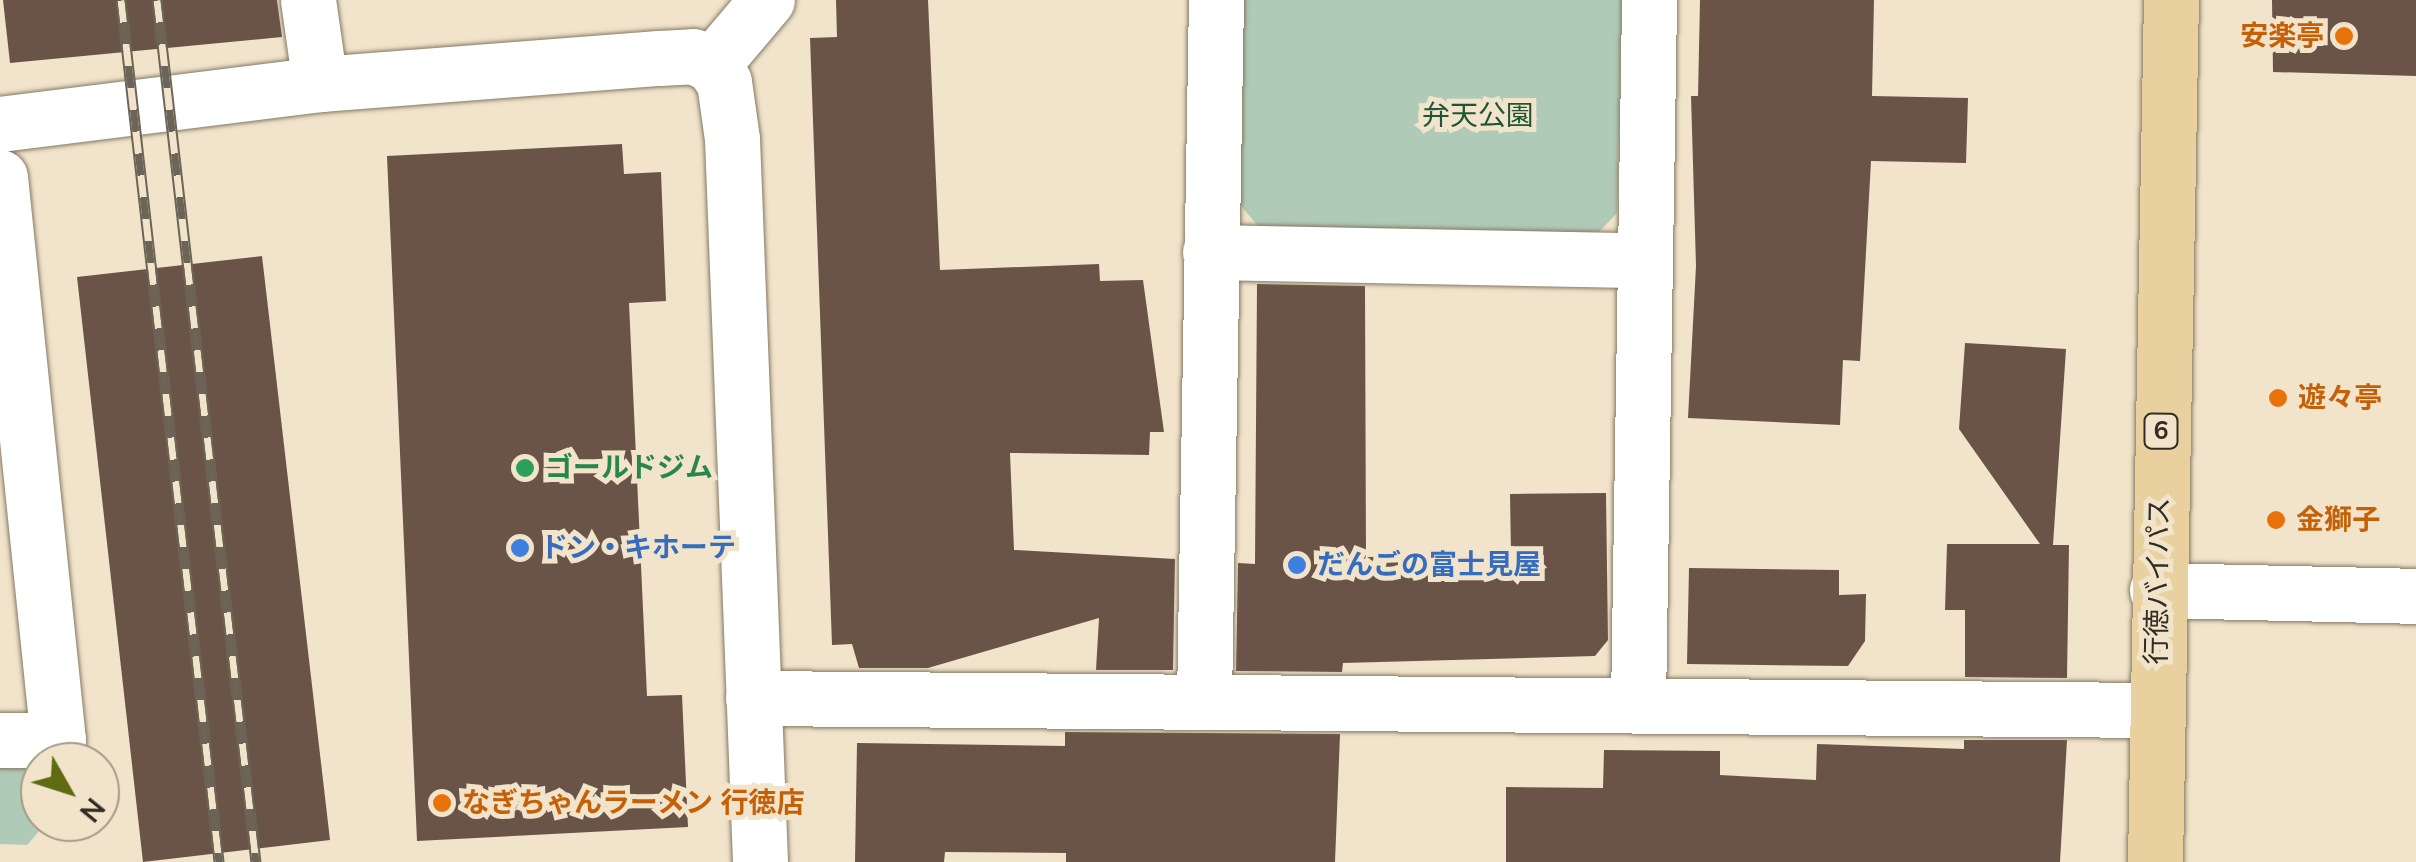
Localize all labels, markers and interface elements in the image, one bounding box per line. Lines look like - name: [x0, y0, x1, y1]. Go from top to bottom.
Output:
- place label: 安楽亭: [2240, 19, 2324, 53]
- marker: 安楽亭: [2333, 25, 2355, 47]
- park label: 弁天公園: [1422, 99, 1534, 133]
- place label: 遊々亭: [2298, 381, 2382, 415]
- marker: 遊々亭: [2267, 387, 2289, 409]
- road number: 6: [2144, 411, 2178, 451]
- place label: ゴールドジム: [545, 451, 713, 485]
- marker: ゴールドジム: [514, 457, 536, 479]
- street label: 行徳バイパス: [2140, 497, 2176, 665]
- place label: 金獅子: [2296, 503, 2380, 537]
- marker: 金獅子: [2265, 509, 2287, 531]
- place label: ドン・キホーテ: [540, 531, 736, 565]
- marker: ドン・キホーテ: [509, 537, 531, 559]
- place label: だんごの富士見屋: [1317, 548, 1541, 582]
- marker: だんごの富士見屋: [1286, 554, 1308, 576]
- north arrow: [20, 742, 120, 842]
- place label: なぎちゃんラーメン 行徳店: [462, 786, 806, 820]
- text: N: [70, 790, 113, 830]
- marker: なぎちゃんラーメン 行徳店: [431, 792, 453, 814]

